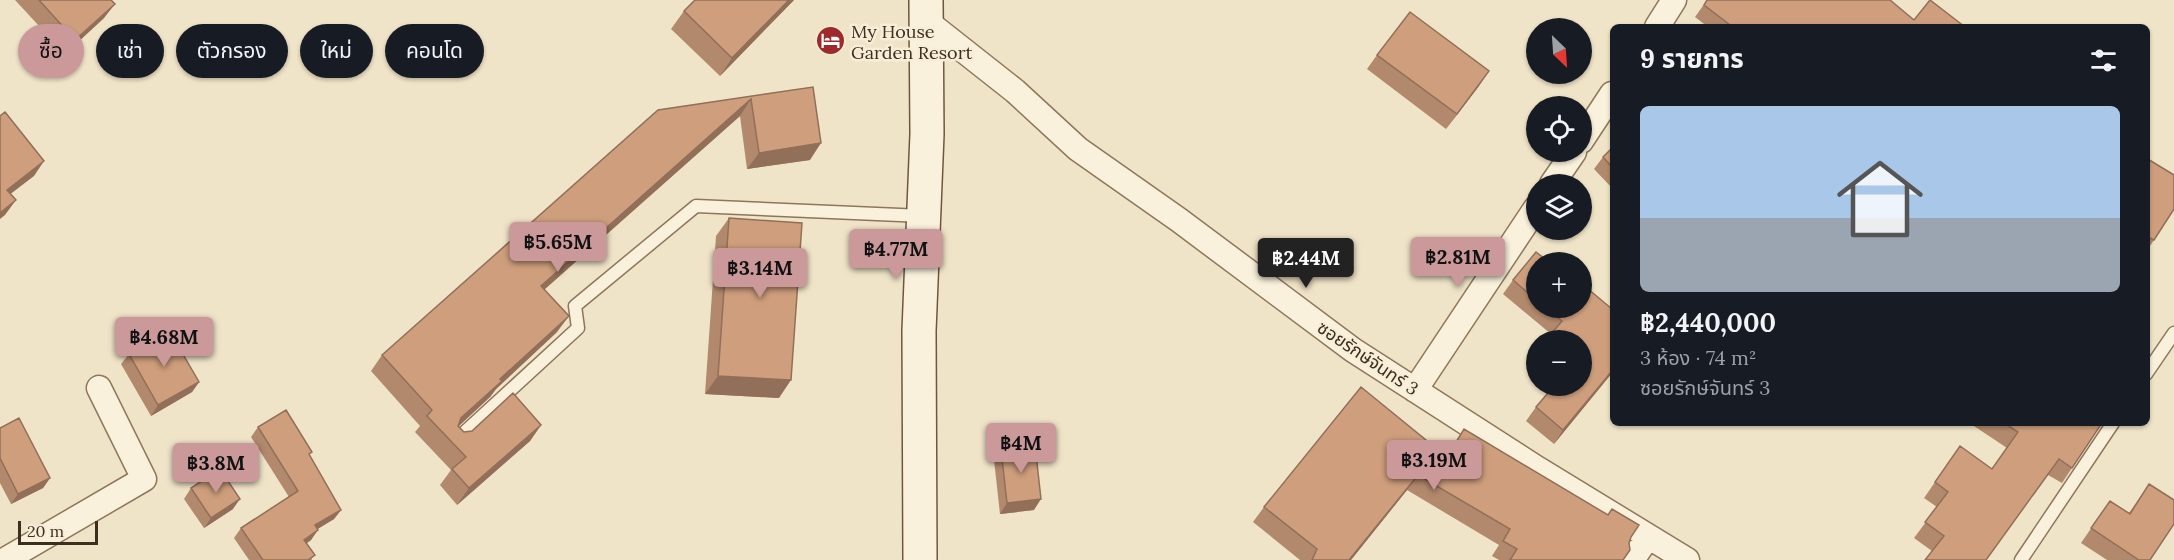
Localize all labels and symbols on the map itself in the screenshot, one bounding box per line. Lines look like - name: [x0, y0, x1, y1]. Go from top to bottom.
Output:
- north arrow: [1526, 18, 1592, 84]
- place label: My House Garden Resort: [851, 20, 973, 64]
- hotel icon: My House Garden Resort: [814, 25, 846, 57]
- pin: ฿5.65M: [509, 222, 607, 273]
- pin: ฿4.77M: [847, 229, 945, 280]
- pin: ฿2.81M: [1409, 237, 1507, 288]
- pin: ฿2.44M: [1257, 238, 1355, 289]
- pin: ฿3.14M: [711, 248, 809, 299]
- street label: ซอยรักษ์จันทร์ 3: [1313, 316, 1423, 400]
- pin: ฿4.68M: [115, 317, 213, 368]
- pin: ฿4M: [992, 423, 1050, 474]
- pin: ฿3.19M: [1385, 440, 1483, 491]
- pin: ฿3.8M: [174, 443, 258, 494]
- scale bar: [18, 518, 98, 546]

